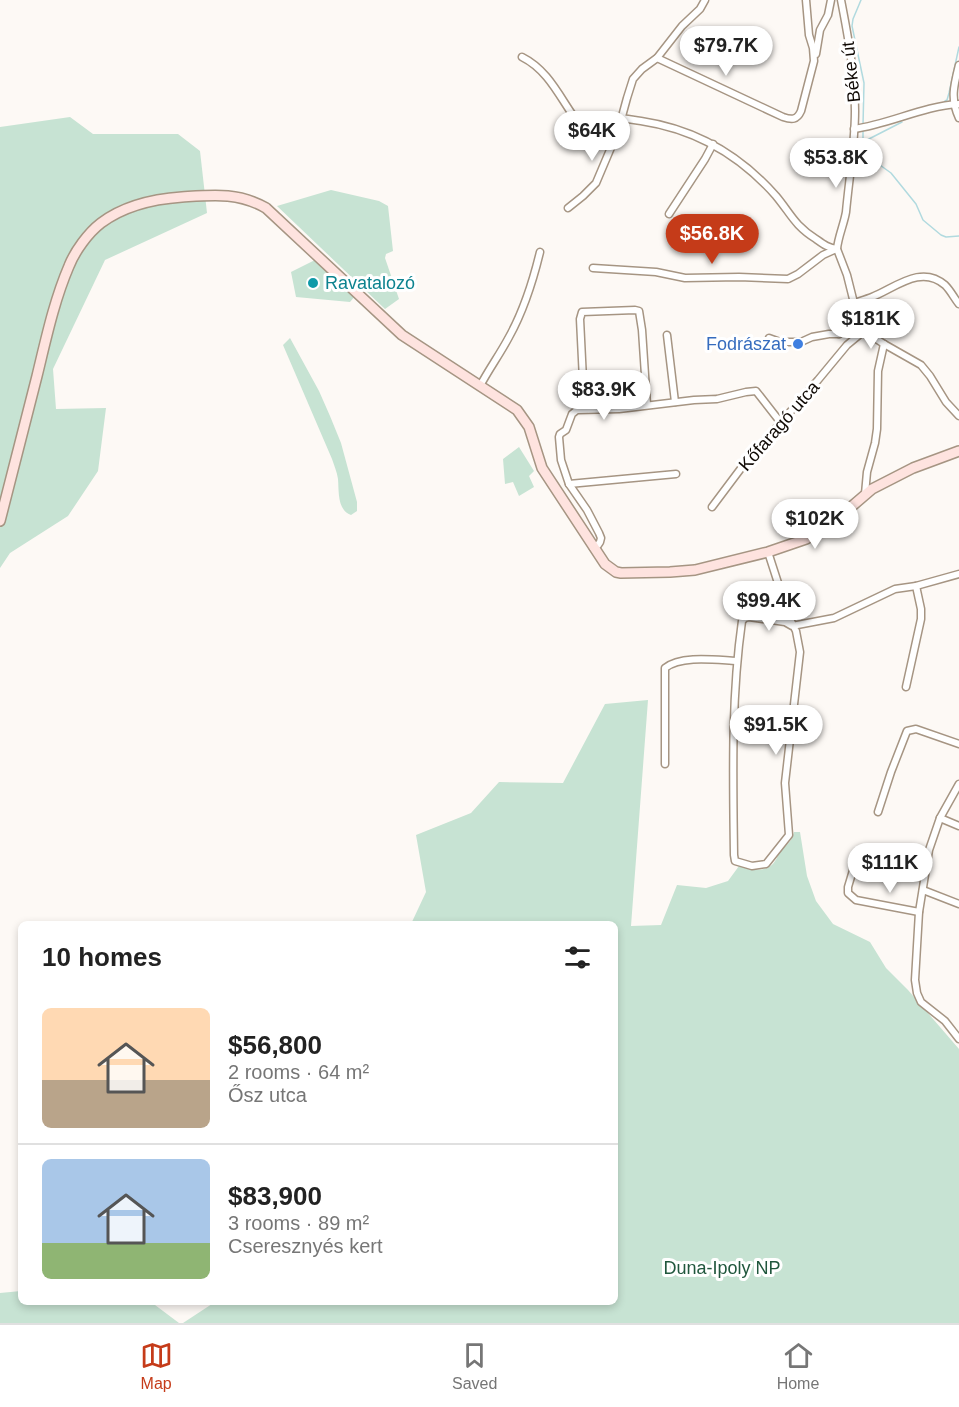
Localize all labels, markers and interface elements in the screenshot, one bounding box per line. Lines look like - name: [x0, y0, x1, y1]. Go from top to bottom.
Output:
- pin: $79.7K: [677, 26, 775, 77]
- text: $79.7K: [694, 34, 758, 56]
- street label: Béke út: [838, 41, 864, 103]
- pin: $64K: [556, 111, 628, 162]
- text: $64K: [568, 119, 616, 141]
- pin: $53.8K: [787, 138, 885, 189]
- text: $53.8K: [804, 146, 868, 168]
- pin: $56.8K: [663, 214, 761, 265]
- text: $56.8K: [680, 222, 744, 244]
- place label: Ravatalozó: [325, 273, 415, 293]
- marker: Ravatalozó: [306, 276, 320, 290]
- pin: $181K: [829, 299, 913, 350]
- text: $181K: [842, 307, 900, 329]
- place label: Fodrászat: [706, 334, 786, 354]
- marker: Fodrászat: [791, 337, 805, 351]
- pin: $83.9K: [555, 370, 653, 421]
- street label: Kőfaragó utca: [735, 376, 824, 475]
- text: $83.9K: [572, 378, 636, 400]
- pin: $102K: [773, 499, 857, 550]
- text: $102K: [786, 507, 844, 529]
- pin: $99.4K: [720, 581, 818, 632]
- text: $99.4K: [737, 589, 801, 611]
- pin: $91.5K: [727, 705, 825, 756]
- text: $91.5K: [744, 713, 808, 735]
- pin: $111K: [848, 843, 932, 894]
- text: $111K: [862, 851, 918, 873]
- icon: filters: [561, 941, 594, 974]
- text: 10 homes: [42, 942, 162, 972]
- text: $56,800: [228, 1030, 322, 1060]
- icon: home: [90, 1032, 162, 1104]
- text: 2 rooms · 64 m²: [228, 1061, 369, 1083]
- text: Ősz utca: [228, 1084, 307, 1106]
- text: $83,900: [228, 1181, 322, 1211]
- icon: home: [90, 1183, 162, 1255]
- text: 3 rooms · 89 m²: [228, 1212, 369, 1234]
- text: Cseresznyés kert: [228, 1235, 383, 1257]
- park label: Duna-Ipoly NP: [663, 1258, 781, 1278]
- tab: Map: [140, 1339, 173, 1393]
- tab: Saved: [452, 1339, 497, 1393]
- tab: Home: [777, 1339, 819, 1393]

